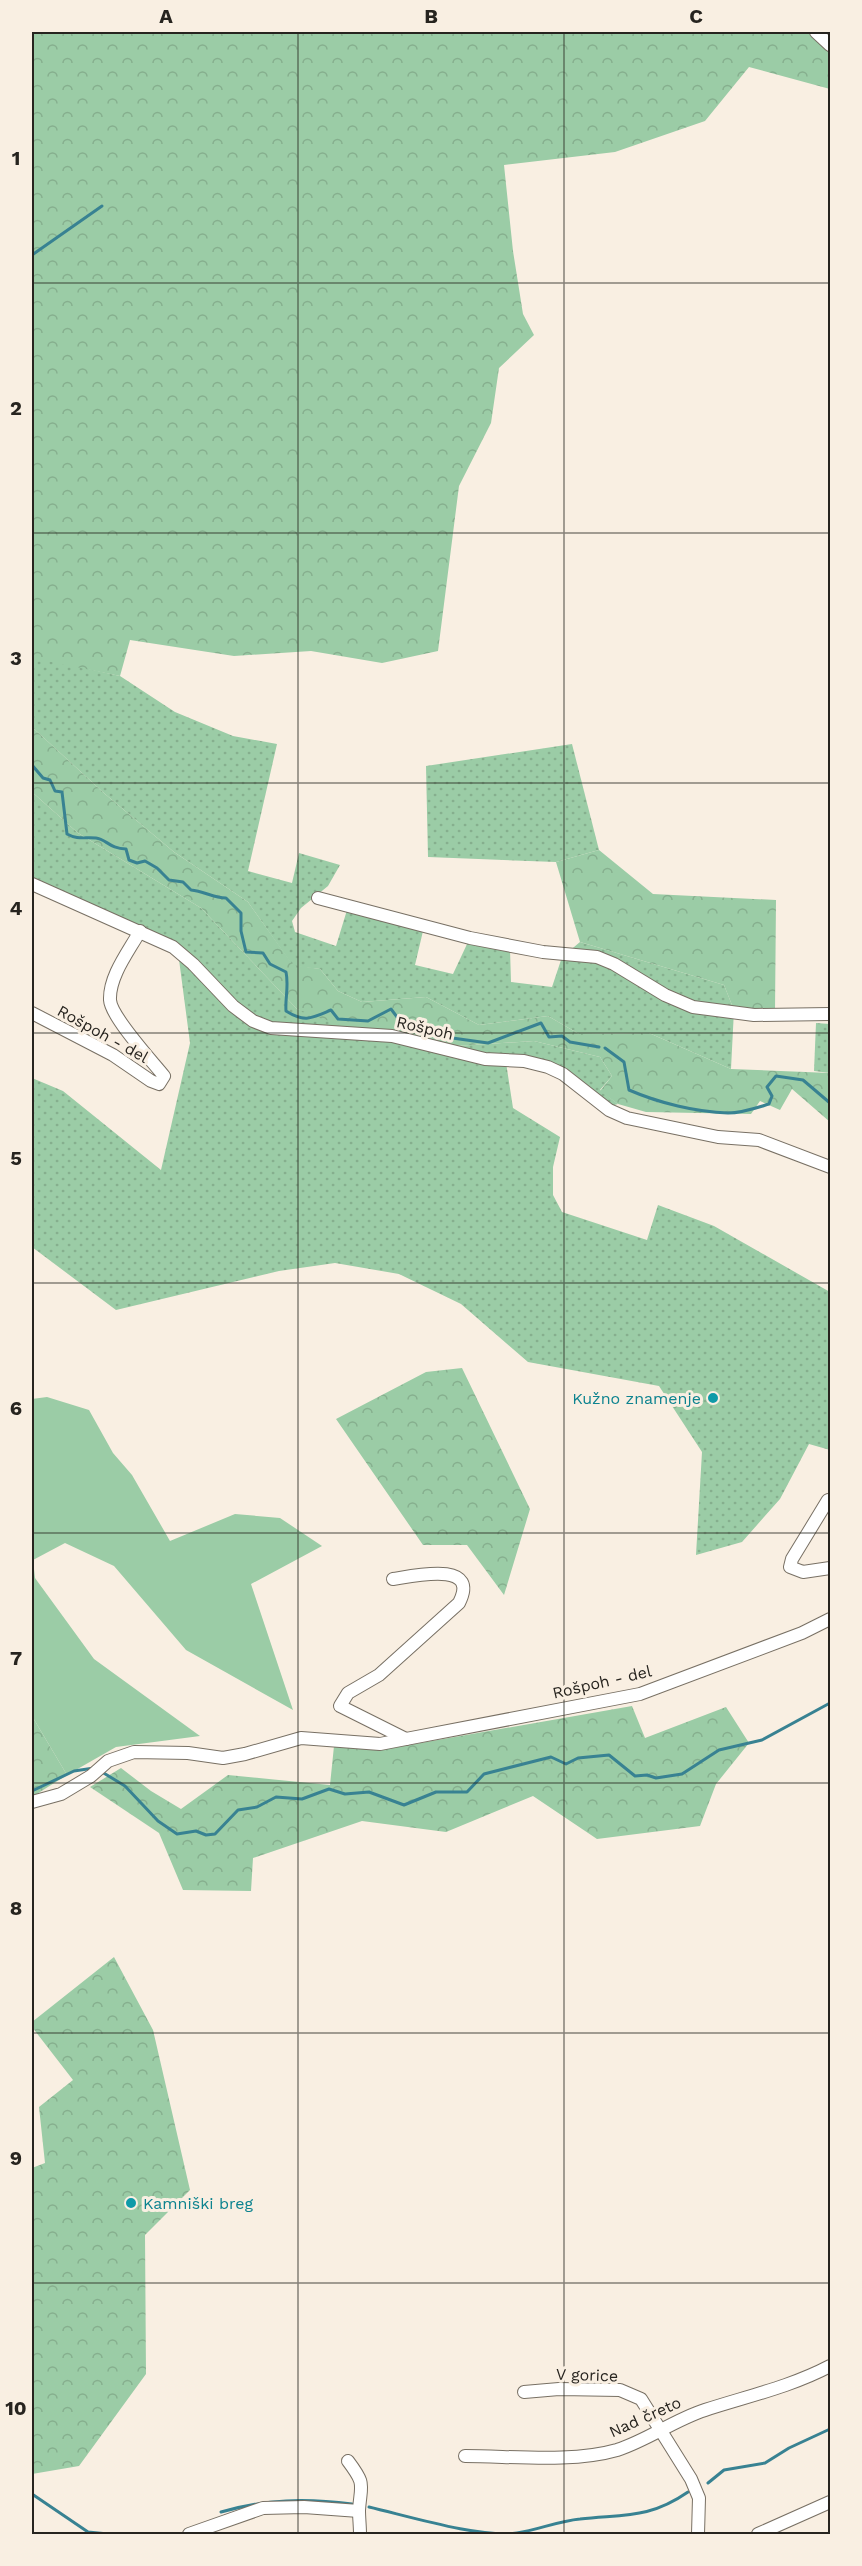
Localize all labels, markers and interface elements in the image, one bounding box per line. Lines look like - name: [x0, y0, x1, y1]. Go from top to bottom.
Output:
- text: A: [159, 4, 173, 28]
- text: B: [424, 4, 438, 28]
- text: C: [689, 4, 703, 28]
- text: 1: [12, 146, 20, 170]
- text: 2: [10, 396, 22, 420]
- text: 3: [10, 646, 22, 670]
- text: 4: [10, 896, 23, 920]
- street label: Rošpoh - del: [54, 1001, 152, 1067]
- street label: Rošpoh: [395, 1012, 455, 1044]
- text: 5: [10, 1146, 22, 1170]
- place label: Kužno znamenje: [572, 1389, 701, 1408]
- marker: Kužno znamenje: [706, 1391, 720, 1405]
- text: 6: [10, 1396, 22, 1420]
- text: 7: [10, 1646, 22, 1670]
- street label: Rošpoh - del: [551, 1661, 654, 1703]
- text: 8: [10, 1896, 22, 1920]
- text: 9: [10, 2146, 22, 2170]
- place label: Kamniški breg: [143, 2194, 253, 2213]
- marker: Kamniški breg: [124, 2196, 138, 2210]
- street label: V gorice: [555, 2364, 619, 2386]
- street label: Nad čreto: [606, 2393, 684, 2441]
- text: 10: [5, 2396, 27, 2420]

